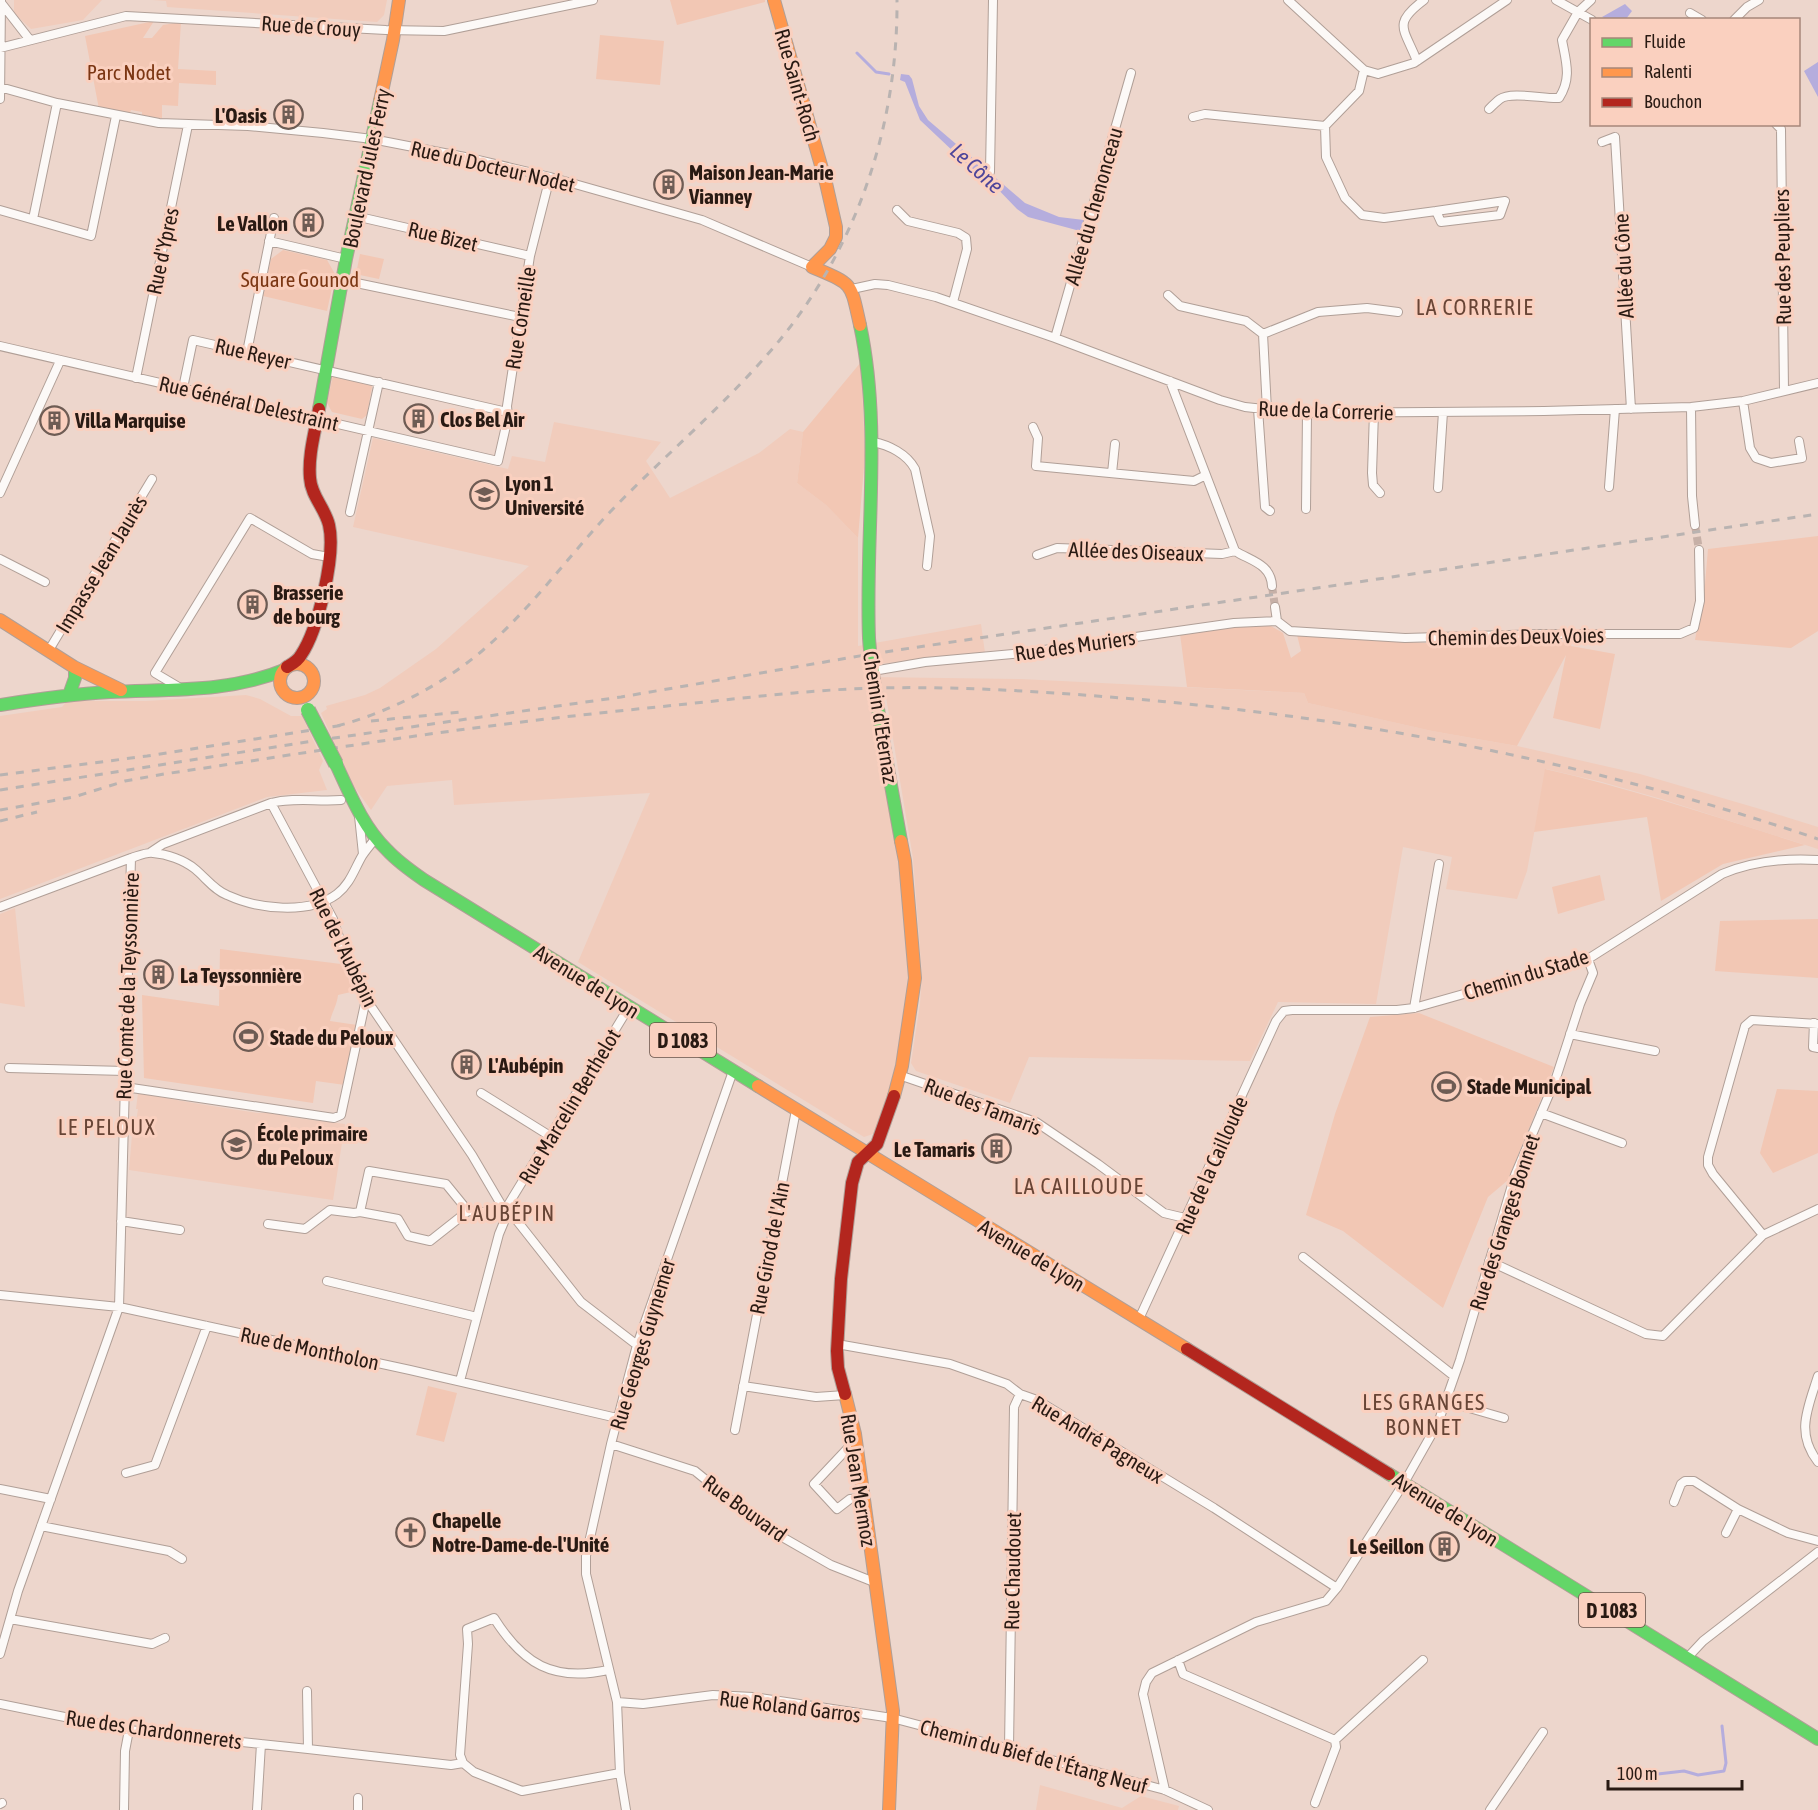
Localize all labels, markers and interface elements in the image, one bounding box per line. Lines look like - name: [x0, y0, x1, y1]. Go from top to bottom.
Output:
- street label: Rue de Crouy: [260, 11, 362, 41]
- legend: [1590, 18, 1800, 126]
- street label: Rue Saint-Roch: [770, 26, 826, 144]
- text: Fluide: [1644, 31, 1686, 52]
- park label: Parc Nodet: [87, 60, 171, 84]
- text: Ralenti: [1644, 61, 1692, 82]
- street label: Boulevard Jules Ferry: [337, 86, 395, 250]
- text: Bouchon: [1644, 91, 1702, 112]
- building icon: L'Oasis: [272, 99, 304, 131]
- place label: L'Oasis: [215, 103, 268, 127]
- street label: Allée du Chenonceau: [1059, 125, 1127, 287]
- street label: Rue du Docteur Nodet: [409, 135, 577, 197]
- water label: Le Cône: [945, 137, 1009, 199]
- place label: Maison Jean-Marie Vianney: [688, 160, 834, 208]
- building icon: Maison Jean-Marie Vianney: [652, 168, 684, 200]
- street label: Rue des Peupliers: [1769, 189, 1795, 325]
- street label: Rue d'Ypres: [141, 205, 183, 297]
- building icon: Le Vallon: [293, 207, 325, 239]
- place label: Le Vallon: [217, 211, 288, 235]
- street label: Allée du Cône: [1608, 213, 1638, 319]
- street label: Rue Bizet: [406, 216, 480, 256]
- street label: Rue Corneille: [500, 265, 540, 371]
- park label: Square Gounod: [241, 267, 359, 291]
- district label: LA CORRERIE: [1416, 294, 1534, 320]
- street label: Rue Reyer: [213, 333, 294, 374]
- street label: Rue Général Delestraint: [157, 371, 341, 435]
- street label: Rue de la Correrie: [1258, 396, 1394, 424]
- building icon: Clos Bel Air: [403, 403, 435, 435]
- building icon: Villa Marquise: [38, 404, 70, 436]
- place label: Clos Bel Air: [440, 407, 525, 431]
- place label: Villa Marquise: [74, 408, 186, 432]
- place label: Lyon 1 Université: [505, 471, 584, 519]
- school or university icon: Lyon 1 Université: [468, 479, 500, 511]
- street label: Impasse Jean Jaurès: [50, 491, 152, 637]
- street label: Allée des Oiseaux: [1068, 537, 1205, 565]
- place label: Brasserie de bourg: [273, 580, 343, 628]
- building icon: Brasserie de bourg: [236, 588, 268, 620]
- street label: Chemin des Deux Voies: [1428, 622, 1604, 650]
- street label: Rue des Muriers: [1013, 625, 1137, 665]
- street label: Chemin d'Eternaz: [859, 649, 903, 785]
- street label: Rue Comte de la Teyssonnière: [111, 872, 143, 1100]
- street label: Rue de l'Aubépin: [305, 884, 383, 1010]
- street label: Avenue de Lyon: [530, 939, 644, 1023]
- street label: Chemin du Stade: [1461, 944, 1591, 1004]
- building icon: La Teyssonnière: [143, 959, 175, 991]
- place label: La Teyssonnière: [180, 963, 302, 987]
- sports icon: Stade du Peloux: [233, 1021, 265, 1053]
- road number: D 1083: [650, 1023, 716, 1057]
- street label: Rue Marcelin Berthelot: [513, 1024, 625, 1188]
- place label: Stade du Peloux: [270, 1025, 394, 1049]
- building icon: L'Aubépin: [451, 1049, 483, 1081]
- place label: L'Aubépin: [488, 1053, 563, 1077]
- sports icon: Stade Municipal: [1430, 1070, 1462, 1102]
- street label: Rue des Tamaris: [921, 1073, 1045, 1139]
- place label: Stade Municipal: [1467, 1074, 1592, 1098]
- street label: Rue de la Cailloude: [1170, 1092, 1252, 1238]
- district label: LE PELOUX: [58, 1114, 156, 1140]
- place label: École primaire du Peloux: [257, 1121, 368, 1169]
- school or university icon: École primaire du Peloux: [220, 1129, 252, 1161]
- street label: Rue des Granges Bonnet: [1464, 1131, 1544, 1313]
- building icon: Le Tamaris: [980, 1133, 1012, 1165]
- place label: Le Tamaris: [894, 1137, 976, 1161]
- district label: LA CAILLOUDE: [1014, 1173, 1144, 1199]
- street label: Rue Girod de l'Ain: [744, 1180, 794, 1316]
- district label: L'AUBÉPIN: [458, 1200, 556, 1226]
- street label: Avenue de Lyon: [975, 1214, 1089, 1296]
- street label: Rue Georges Guynemer: [605, 1255, 680, 1433]
- street label: Rue de Montholon: [239, 1322, 381, 1374]
- district label: LES GRANGES BONNET: [1362, 1389, 1486, 1440]
- street label: Rue André Pagneux: [1028, 1390, 1169, 1488]
- street label: Rue Jean Mermoz: [837, 1412, 881, 1549]
- street label: Avenue de Lyon: [1389, 1467, 1503, 1551]
- street label: Rue Bouvard: [699, 1470, 791, 1546]
- place label: Chapelle Notre-Dame-de-l'Unité: [432, 1508, 609, 1556]
- street label: Rue Chaudouet: [999, 1512, 1025, 1630]
- church icon: Chapelle Notre-Dame-de-l'Unité: [395, 1516, 427, 1548]
- building icon: Le Seillon: [1429, 1530, 1461, 1562]
- place label: Le Seillon: [1349, 1534, 1424, 1558]
- road number: D 1083: [1579, 1593, 1645, 1627]
- street label: Rue Roland Garros: [718, 1685, 862, 1727]
- street label: Rue des Chardonnerets: [65, 1705, 243, 1753]
- street label: Chemin du Bief de l'Étang Neuf: [918, 1714, 1150, 1798]
- scale bar: [1608, 1753, 1742, 1791]
- text: 100 m: [1617, 1763, 1658, 1784]

